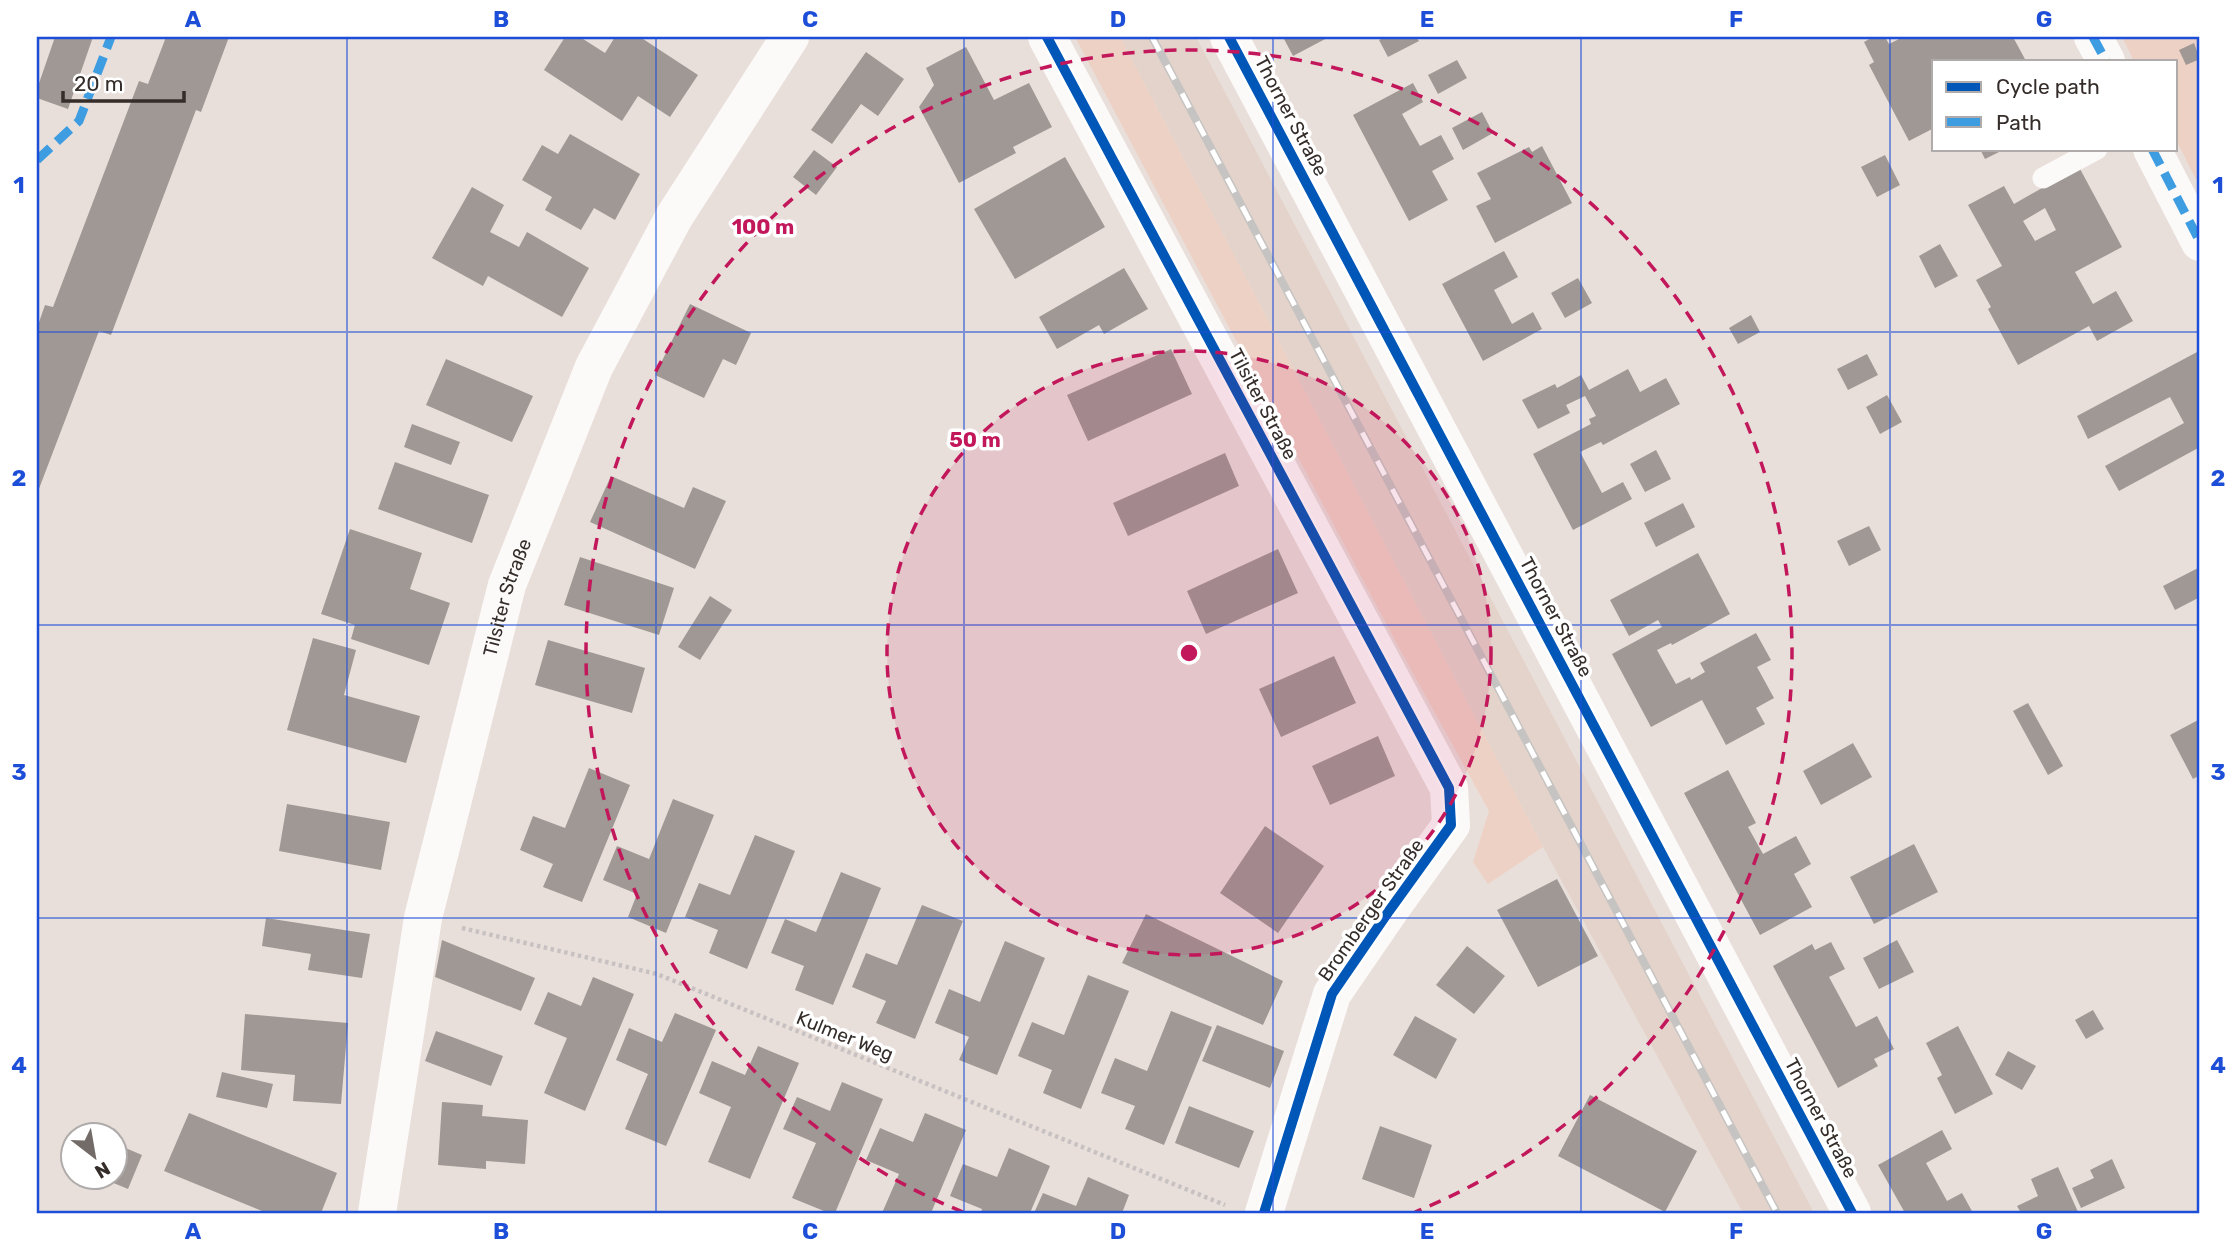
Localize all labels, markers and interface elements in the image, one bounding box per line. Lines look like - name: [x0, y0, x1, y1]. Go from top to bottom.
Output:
- text: A: [185, 5, 202, 33]
- text: B: [493, 5, 509, 33]
- text: C: [802, 5, 818, 33]
- text: D: [1110, 5, 1126, 33]
- text: E: [1420, 5, 1434, 33]
- text: F: [1729, 5, 1743, 33]
- text: G: [2036, 5, 2052, 33]
- street label: Thorner Straße: [1250, 52, 1332, 180]
- scale bar: [63, 60, 184, 104]
- legend: [1932, 60, 2178, 150]
- text: 20 m: [74, 71, 123, 96]
- text: Cycle path: [1996, 74, 2100, 99]
- text: Path: [1996, 110, 2042, 135]
- text: 1: [13, 171, 25, 199]
- text: 1: [2212, 171, 2224, 199]
- text: 100 m: [732, 214, 794, 239]
- street label: Tilsiter Straße: [1224, 344, 1302, 464]
- text: 50 m: [949, 427, 1001, 452]
- text: 2: [12, 464, 26, 492]
- text: 2: [2211, 464, 2225, 492]
- street label: Tilsiter Straße: [478, 535, 536, 659]
- street label: Thorner Straße: [1515, 553, 1597, 681]
- centre of rings: [1177, 641, 1201, 665]
- text: 3: [11, 758, 27, 786]
- text: 3: [2210, 758, 2226, 786]
- street label: Bromberger Straße: [1313, 834, 1429, 986]
- street label: Kulmer Weg: [793, 1006, 897, 1066]
- text: 4: [11, 1051, 27, 1079]
- text: 4: [2210, 1051, 2226, 1079]
- street label: Thorner Straße: [1780, 1054, 1862, 1182]
- north arrow: [60, 1120, 130, 1190]
- text: N: [91, 1157, 114, 1184]
- text: A: [185, 1217, 202, 1245]
- text: B: [493, 1217, 509, 1245]
- text: C: [802, 1217, 818, 1245]
- text: D: [1110, 1217, 1126, 1245]
- text: E: [1420, 1217, 1434, 1245]
- text: F: [1729, 1217, 1743, 1245]
- text: G: [2036, 1217, 2052, 1245]

